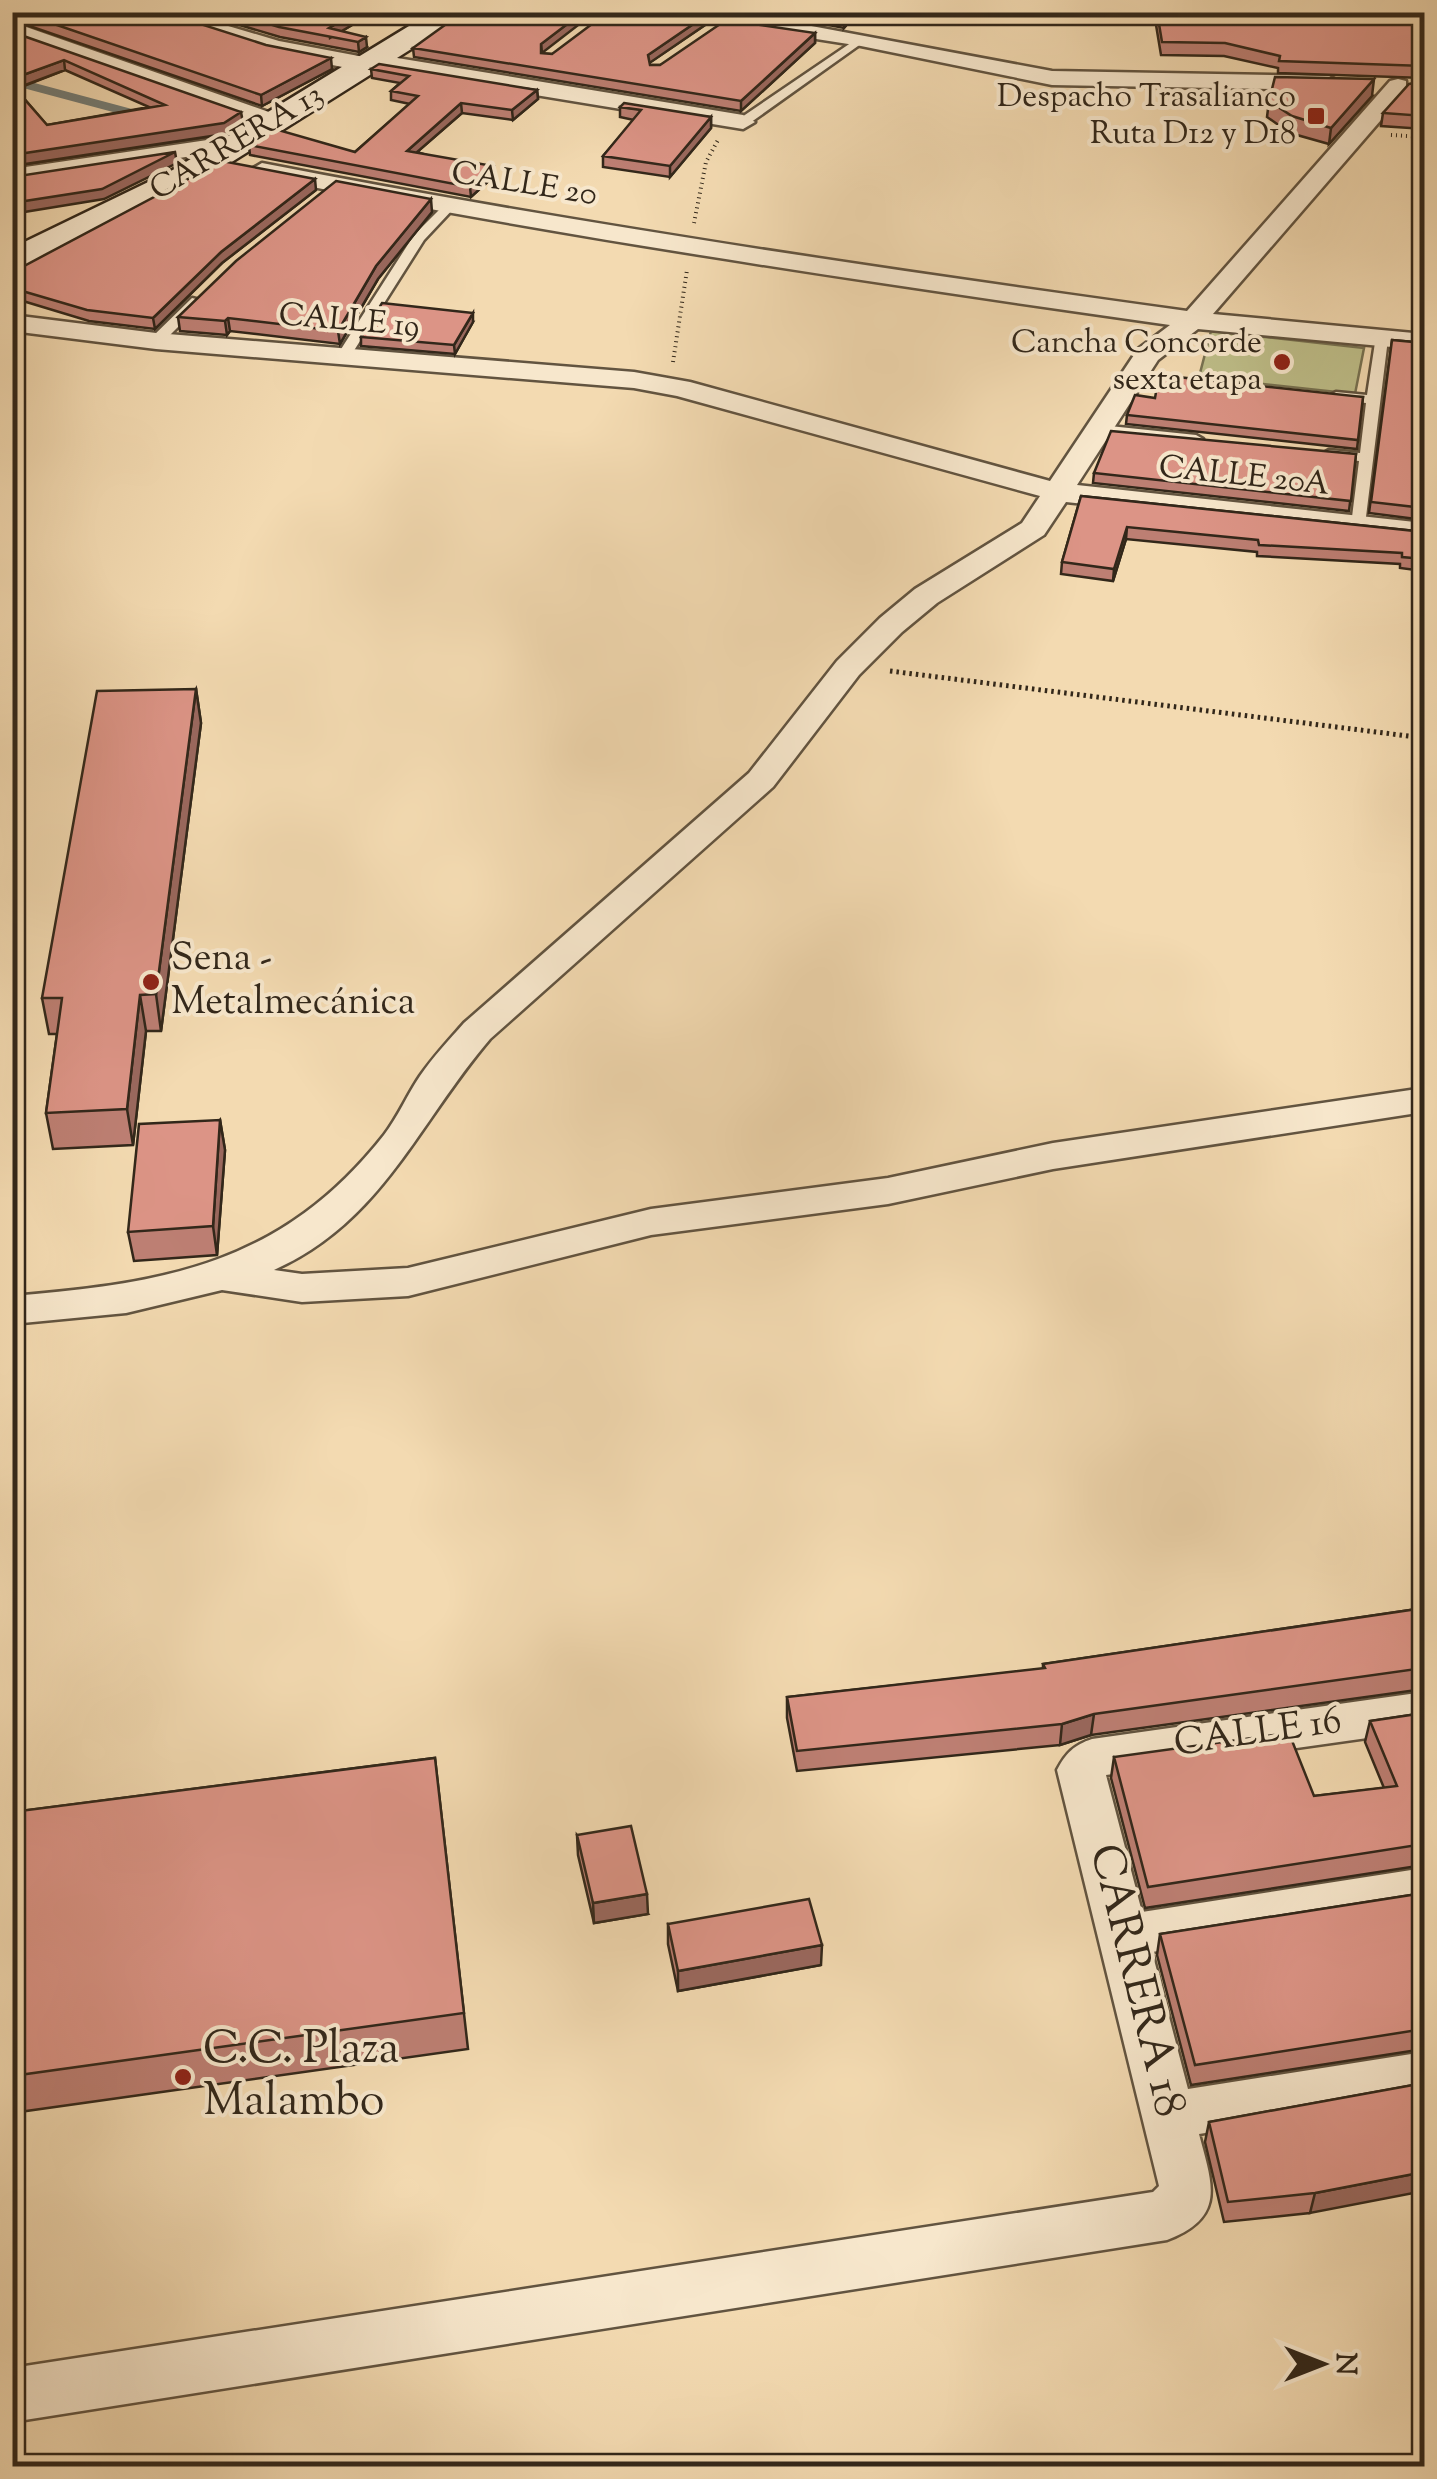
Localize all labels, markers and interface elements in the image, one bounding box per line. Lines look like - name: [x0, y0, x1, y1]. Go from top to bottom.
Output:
- street label: CARRERA 13: [141, 73, 333, 213]
- place label: Despacho Trasalianco Ruta D12 y D18: [997, 75, 1296, 158]
- marker: Despacho Trasalianco Ruta D12 y D18: [1305, 105, 1327, 127]
- street label: CALLE 20: [448, 151, 600, 219]
- street label: CALLE 19: [277, 293, 421, 351]
- place label: Cancha Concorde sexta etapa: [1011, 321, 1262, 404]
- marker: Cancha Concorde sexta etapa: [1271, 351, 1293, 373]
- street label: CALLE 20A: [1156, 445, 1332, 509]
- place label: Sena - Metalmecánica: [171, 933, 415, 1031]
- marker: Sena - Metalmecánica: [140, 971, 162, 993]
- street label: CALLE 16: [1171, 1696, 1345, 1772]
- street label: CARRERA 18: [1070, 1838, 1200, 2124]
- place label: C.C. Plaza Malambo: [203, 2019, 399, 2136]
- marker: C.C. Plaza Malambo: [172, 2066, 194, 2088]
- north arrow: [1272, 2314, 1372, 2414]
- text: N: [1324, 2353, 1364, 2375]

